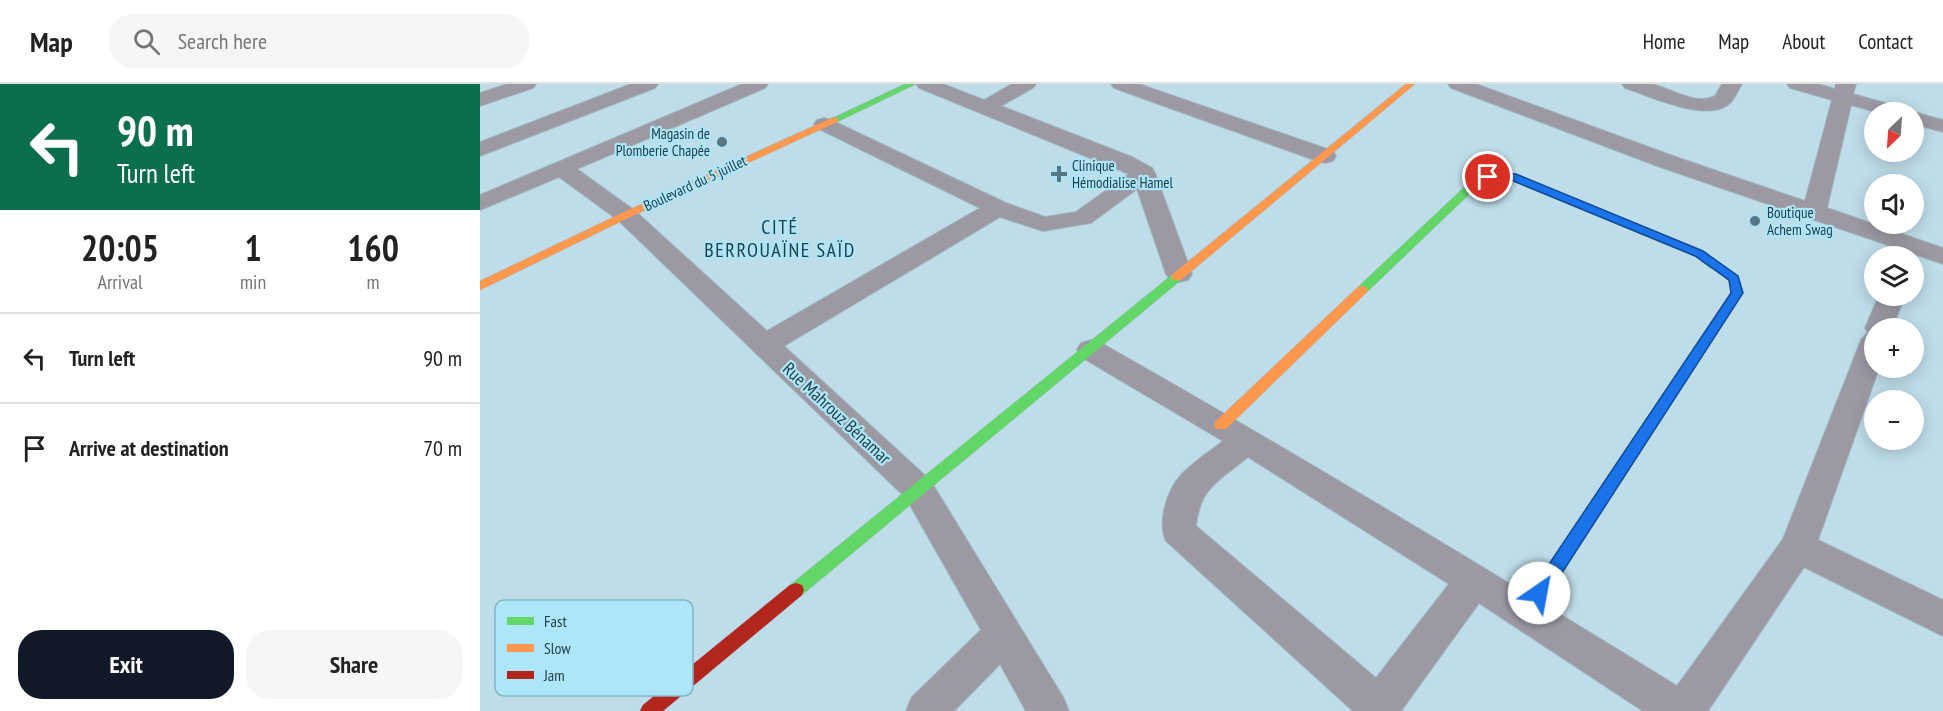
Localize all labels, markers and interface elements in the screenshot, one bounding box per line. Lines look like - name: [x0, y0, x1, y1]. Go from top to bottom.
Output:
- search box: [109, 14, 529, 68]
- text: Map: [30, 23, 73, 60]
- icon: search: [130, 25, 163, 58]
- text: Search here: [178, 27, 267, 55]
- text: Home: [1643, 28, 1685, 55]
- text: Map: [1718, 28, 1749, 55]
- text: About: [1782, 28, 1825, 55]
- text: Contact: [1858, 28, 1913, 55]
- north arrow: [1864, 102, 1924, 162]
- map controls: [1864, 102, 1924, 450]
- text: 90 m: [117, 103, 194, 158]
- icon: left: [18, 108, 96, 186]
- place label: Magasin de Plomberie Chapée: [616, 124, 710, 160]
- marker: Magasin de Plomberie Chapée: [715, 135, 729, 149]
- street label: Boulevard du 5 juillet: [640, 151, 750, 215]
- pin: [1462, 151, 1513, 202]
- text: Turn left: [117, 156, 195, 190]
- place label: Clinique Hémodialise Hamel: [1072, 156, 1173, 192]
- icon: arrive: [1471, 160, 1504, 193]
- marker: Clinique Hémodialise Hamel: [1050, 165, 1068, 183]
- button: sound: [1864, 174, 1924, 234]
- place label: Boutique Achem Swag: [1767, 203, 1833, 239]
- district label: CITÉ BERROUAÏNE SAÏD: [704, 214, 856, 263]
- marker: Boutique Achem Swag: [1748, 214, 1762, 228]
- text: 20:05: [81, 224, 159, 271]
- text: 1: [244, 224, 262, 271]
- text: 160: [347, 224, 399, 271]
- button: layers: [1864, 246, 1924, 306]
- text: Arrival: [97, 269, 143, 295]
- text: min: [240, 269, 266, 295]
- text: m: [367, 269, 380, 295]
- button: +: [1864, 318, 1924, 378]
- icon: left: [18, 342, 51, 375]
- text: Turn left: [69, 344, 135, 372]
- text: 90 m: [423, 344, 462, 372]
- street label: Rue Mahrouz Bénamar: [778, 357, 896, 469]
- button: −: [1864, 390, 1924, 450]
- icon: arrive: [18, 432, 51, 465]
- text: Arrive at destination: [69, 434, 229, 462]
- text: 70 m: [423, 434, 462, 462]
- position arrow: [1507, 561, 1571, 625]
- legend: [495, 600, 693, 696]
- text: Fast: [544, 611, 567, 631]
- button: Exit: [18, 630, 234, 699]
- button: Share: [246, 630, 462, 699]
- text: Slow: [544, 638, 571, 658]
- text: Jam: [543, 665, 565, 685]

